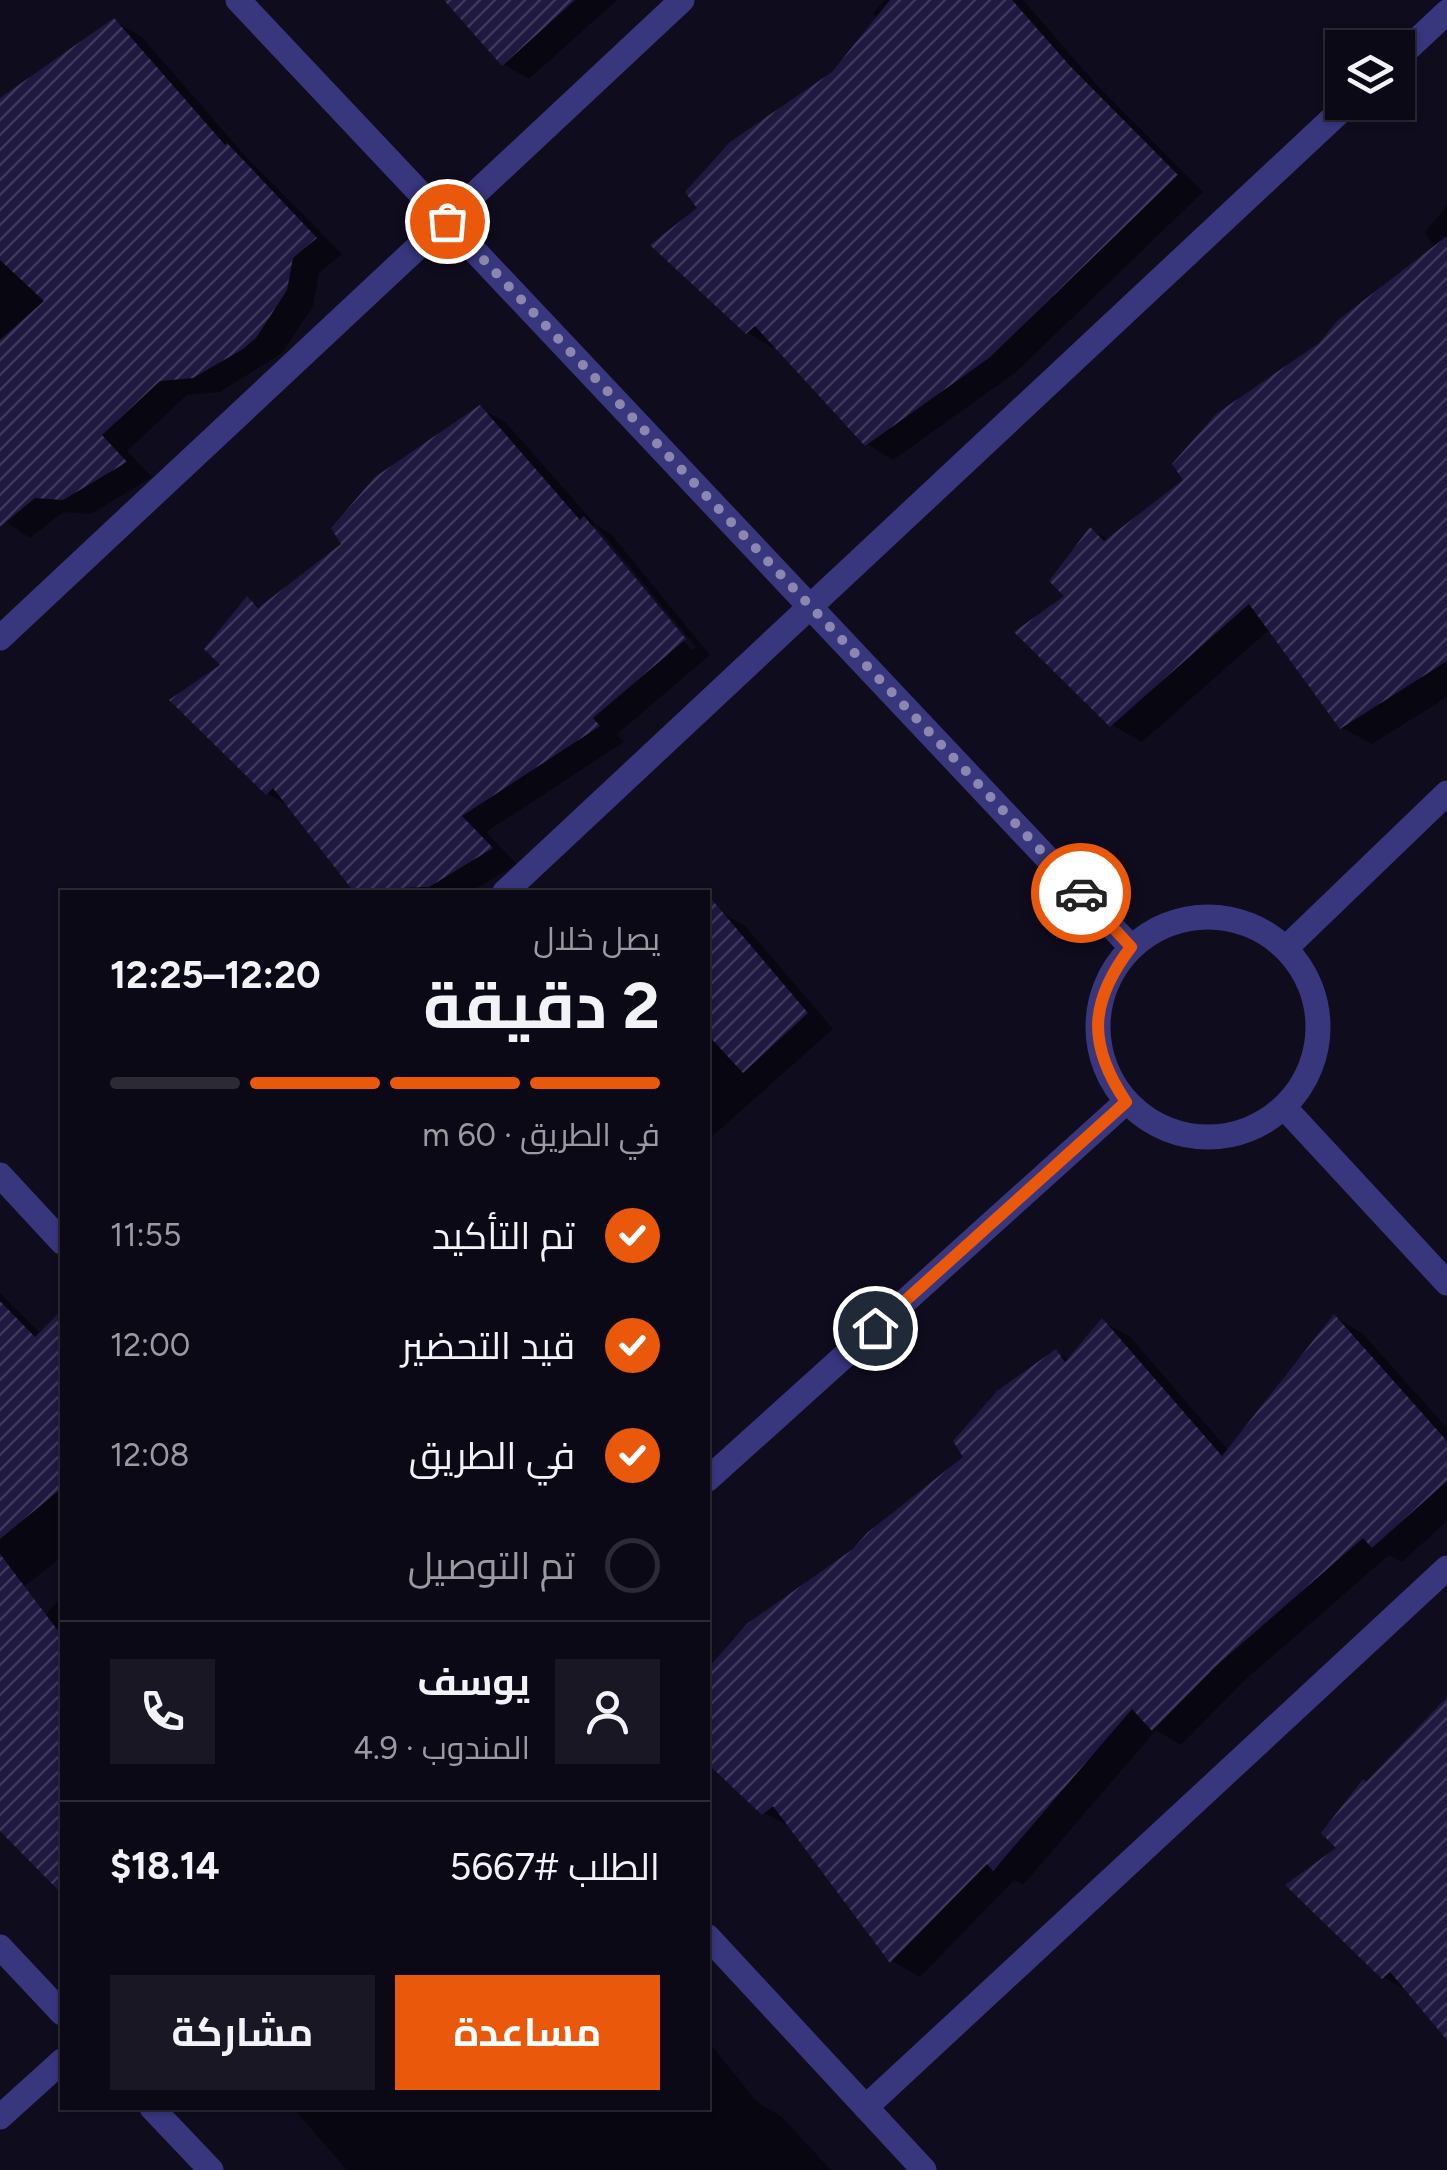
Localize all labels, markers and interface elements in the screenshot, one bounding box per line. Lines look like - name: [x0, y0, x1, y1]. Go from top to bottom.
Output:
- map controls: [1325, 30, 1415, 120]
- button: layers: [1325, 30, 1415, 120]
- pin: [405, 179, 490, 264]
- icon: bag: [420, 194, 475, 249]
- courier: [1031, 843, 1131, 943]
- icon: car: [1054, 866, 1109, 921]
- text: يصل خلال: [533, 920, 660, 958]
- text: 12:20–12:25: [110, 952, 321, 998]
- text: 2 دقيقة: [423, 966, 660, 1044]
- text: في الطريق · 60 m: [422, 1116, 660, 1154]
- icon: check: [605, 1208, 660, 1263]
- text: تم التأكيد: [432, 1213, 575, 1259]
- text: 11:55: [110, 1216, 181, 1254]
- pin: [833, 1286, 918, 1371]
- icon: home: [848, 1301, 903, 1356]
- icon: check: [605, 1318, 660, 1373]
- text: قيد التحضير: [401, 1323, 575, 1369]
- text: 12:00: [110, 1326, 190, 1364]
- icon: check: [605, 1428, 660, 1483]
- text: في الطريق: [409, 1433, 575, 1479]
- text: 12:08: [110, 1436, 189, 1474]
- text: تم التوصيل: [408, 1543, 575, 1589]
- button: phone: [110, 1659, 215, 1764]
- text: يوسف: [417, 1659, 530, 1705]
- button: person: [555, 1659, 660, 1764]
- text: المندوب · 4.9: [353, 1729, 530, 1767]
- text: $18.14: [110, 1843, 220, 1889]
- text: الطلب #5667: [450, 1844, 660, 1890]
- button: مشاركة: [110, 1975, 375, 2090]
- button: مساعدة: [395, 1975, 660, 2090]

